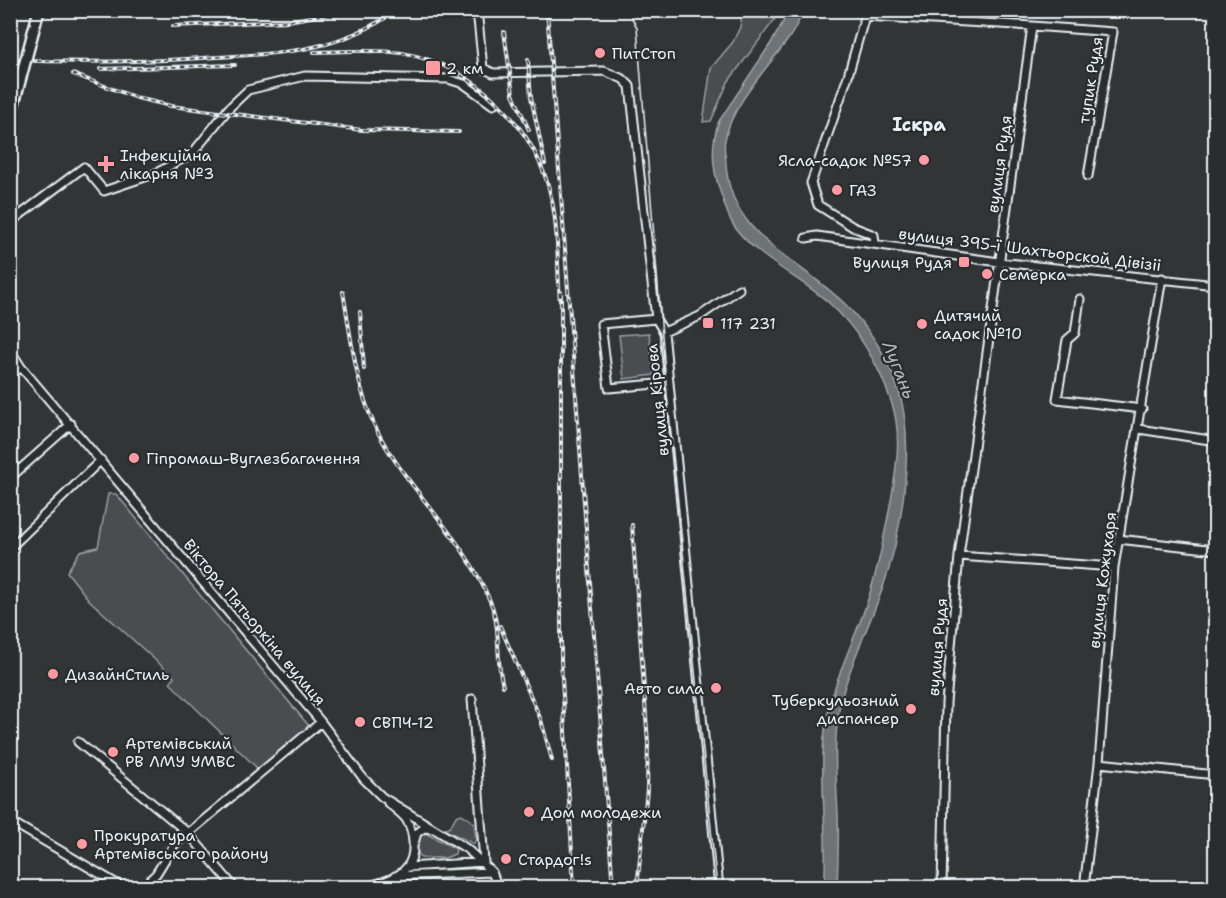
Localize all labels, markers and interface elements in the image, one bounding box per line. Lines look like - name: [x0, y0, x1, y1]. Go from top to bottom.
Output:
- street label: тупик Рудя: [1073, 35, 1108, 125]
- place label: ПитСтоп: [612, 43, 676, 64]
- marker: ПитСтоп: [593, 46, 607, 60]
- place label: 2 км: [446, 58, 484, 79]
- marker: 2 км: [424, 59, 442, 77]
- district label: Іскра: [892, 113, 947, 137]
- street label: вулиця Рудя: [982, 114, 1017, 214]
- place label: Інфекційна лікарня №3: [120, 145, 215, 184]
- place label: Ясла-садок №57: [778, 150, 912, 171]
- marker: Ясла-садок №57: [917, 153, 931, 167]
- marker: Інфекційна лікарня №3: [97, 155, 115, 173]
- place label: ГАЗ: [849, 180, 877, 201]
- marker: ГАЗ: [830, 183, 844, 197]
- street label: вулиця 395-ї Шахтьорской Дівізіі: [897, 223, 1163, 276]
- place label: Вулиця Рудя: [853, 252, 952, 273]
- marker: Вулиця Рудя: [957, 255, 971, 269]
- place label: Семерка: [999, 264, 1066, 285]
- marker: Семерка: [980, 267, 994, 281]
- place label: Дитячий садок №10: [934, 305, 1022, 344]
- place label: 117 231: [720, 313, 776, 334]
- marker: 117 231: [701, 316, 715, 330]
- marker: Дитячий садок №10: [915, 317, 929, 331]
- water label: Лугань: [876, 336, 921, 403]
- street label: вулиця Кірова: [641, 343, 674, 457]
- place label: Гіпромаш-Вуглезбагачення: [146, 448, 360, 469]
- marker: Гіпромаш-Вуглезбагачення: [127, 451, 141, 465]
- street label: вулиця Кожухаря: [1084, 511, 1121, 650]
- street label: Віктора Пятьоркіна вулиця: [179, 535, 331, 710]
- street label: вулиця Рудя: [923, 597, 952, 697]
- place label: ДизайнСтиль: [65, 664, 169, 685]
- marker: ДизайнСтиль: [46, 667, 60, 681]
- place label: Авто сила: [624, 678, 704, 699]
- marker: Авто сила: [709, 681, 723, 695]
- place label: Туберкульозний диспансер: [772, 690, 899, 729]
- marker: Туберкульозний диспансер: [904, 702, 918, 716]
- place label: СВПЧ-12: [372, 712, 434, 733]
- marker: СВПЧ-12: [353, 715, 367, 729]
- place label: Артемівський РВ ЛМУ УМВС: [125, 733, 236, 772]
- marker: Артемівський РВ ЛМУ УМВС: [106, 745, 120, 759]
- place label: Дом молодежи: [541, 802, 661, 823]
- marker: Дом молодежи: [522, 805, 536, 819]
- place label: Прокуратура Артемівського району: [94, 825, 269, 864]
- marker: Прокуратура Артемівського району: [75, 837, 89, 851]
- place label: Стардог!s: [518, 849, 592, 870]
- marker: Стардог!s: [499, 852, 513, 866]

